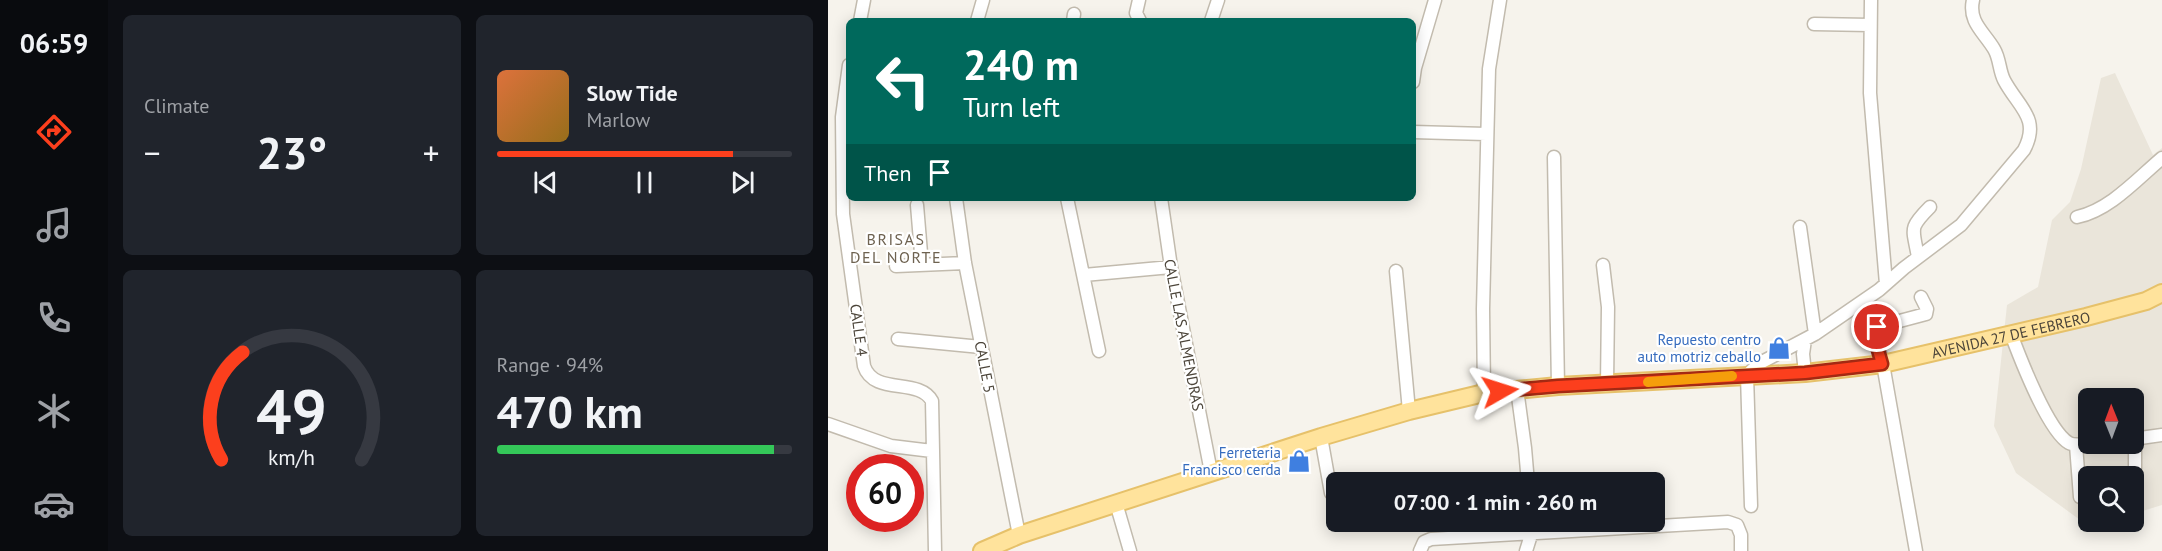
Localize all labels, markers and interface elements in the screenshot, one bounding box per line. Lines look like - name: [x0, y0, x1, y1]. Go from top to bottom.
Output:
- text: 06:59: [20, 26, 88, 60]
- text: 240 m: [963, 37, 1079, 92]
- icon: left: [864, 42, 942, 120]
- text: Slow Tide: [587, 79, 678, 107]
- text: Turn left: [963, 90, 1060, 124]
- text: Climate: [144, 93, 210, 119]
- text: Marlow: [587, 107, 650, 133]
- icon: directions: [33, 111, 75, 153]
- text: 23°: [256, 123, 327, 181]
- text: −: [144, 131, 161, 174]
- text: +: [423, 131, 439, 174]
- icon: arrive: [923, 156, 956, 189]
- text: Then: [864, 159, 911, 187]
- icon: previous: [529, 166, 562, 199]
- icon: pause: [628, 166, 661, 199]
- icon: next: [726, 166, 759, 199]
- icon: music: [33, 204, 75, 246]
- district label: BRISAS DEL NORTE: [850, 229, 942, 267]
- street label: CALLE LAS ALMENDRAS: [1160, 258, 1208, 413]
- icon: phone: [33, 297, 75, 339]
- pin: [1851, 301, 1902, 352]
- street label: CALLE 4: [846, 303, 872, 357]
- street label: AVENIDA 27 DE FEBRERO: [1930, 307, 2092, 362]
- icon: arrive: [1860, 310, 1893, 343]
- place label: Repuesto centro auto motriz ceballo: [1637, 330, 1761, 366]
- shop icon: Repuesto centro auto motriz ceballo: [1766, 335, 1792, 361]
- street label: CALLE 5: [971, 339, 999, 395]
- text: Range · 94%: [497, 352, 603, 378]
- position arrow: [1468, 359, 1532, 423]
- text: 49: [256, 370, 327, 451]
- text: 470 km: [497, 382, 643, 440]
- north arrow: [2078, 388, 2144, 454]
- map controls: [2078, 388, 2144, 532]
- icon: climate: [33, 390, 75, 432]
- text: km/h: [268, 443, 315, 471]
- place label: Ferreteria Francisco cerda: [1182, 443, 1281, 479]
- shop icon: Ferreteria Francisco cerda: [1286, 448, 1312, 474]
- speed limit sign: 60: [846, 454, 924, 532]
- button: search: [2078, 466, 2144, 532]
- icon: car: [33, 483, 75, 525]
- text: 07:00 · 1 min · 260 m: [1394, 488, 1597, 516]

